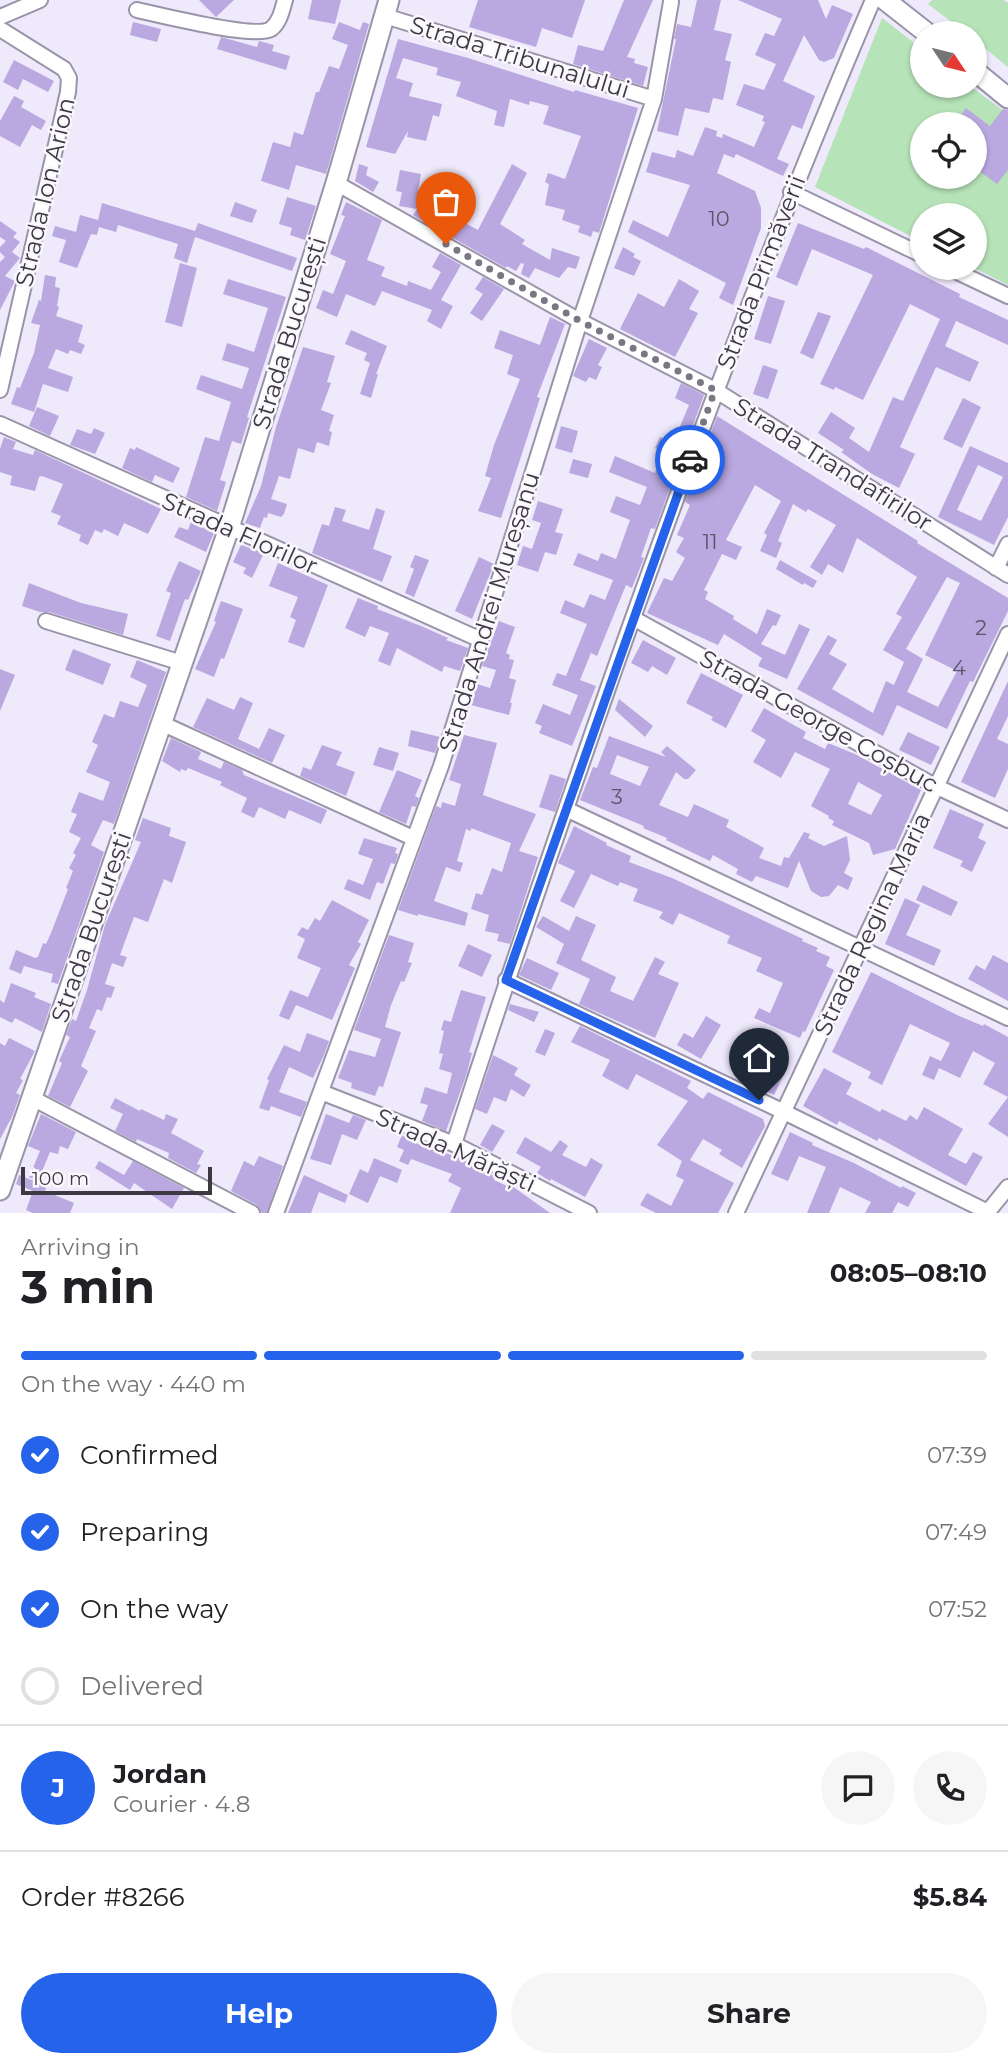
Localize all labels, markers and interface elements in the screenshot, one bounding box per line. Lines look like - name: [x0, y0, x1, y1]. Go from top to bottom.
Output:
- street label: Strada Tribunalului: [407, 10, 633, 104]
- north arrow: [910, 21, 987, 98]
- map controls: [910, 21, 987, 280]
- street label: Strada Ion Arion: [9, 95, 81, 289]
- button: locate: [910, 112, 987, 189]
- street label: Strada Primăverii: [711, 171, 811, 373]
- pin: [416, 172, 476, 244]
- icon: bag: [427, 183, 465, 221]
- button: layers: [910, 203, 987, 280]
- house number: 10: [708, 206, 730, 231]
- street label: Strada București: [246, 233, 332, 433]
- street label: Strada Trandafirilor: [728, 391, 938, 537]
- courier: [655, 425, 725, 495]
- icon: car: [671, 441, 709, 479]
- street label: Strada Andrei Mureșanu: [433, 468, 545, 756]
- street label: Strada Florilor: [157, 486, 323, 580]
- house number: 11: [702, 529, 718, 554]
- house number: 2: [975, 615, 987, 640]
- street label: Strada George Coșbuc: [695, 643, 943, 799]
- house number: 4: [952, 655, 966, 680]
- house number: 3: [611, 784, 623, 809]
- street label: Strada Regina Maria: [808, 808, 936, 1040]
- street label: Strada București: [45, 828, 137, 1026]
- pin: [729, 1028, 789, 1100]
- icon: home: [740, 1039, 778, 1077]
- street label: Strada Mărăști: [372, 1102, 540, 1198]
- scale bar: [21, 1164, 212, 1196]
- text: 100 m: [32, 1167, 89, 1190]
- text: Arriving in: [21, 1233, 140, 1261]
- text: 08:05–08:10: [830, 1257, 987, 1289]
- text: 3 min: [21, 1258, 155, 1315]
- text: On the way · 440 m: [21, 1370, 246, 1398]
- icon: check: [21, 1436, 59, 1474]
- text: Confirmed: [80, 1439, 219, 1471]
- text: 07:39: [927, 1441, 987, 1469]
- icon: check: [21, 1513, 59, 1551]
- text: Preparing: [80, 1516, 209, 1548]
- text: 07:49: [925, 1518, 987, 1546]
- icon: check: [21, 1590, 59, 1628]
- text: On the way: [80, 1593, 228, 1625]
- text: 07:52: [928, 1595, 987, 1623]
- text: Delivered: [80, 1670, 204, 1702]
- button: chat: [821, 1751, 895, 1825]
- button: phone: [913, 1751, 987, 1825]
- text: Jordan: [113, 1758, 207, 1790]
- text: J: [51, 1772, 65, 1804]
- text: Courier · 4.8: [113, 1790, 250, 1818]
- text: Order #8266: [21, 1881, 185, 1913]
- text: $5.84: [913, 1881, 987, 1913]
- button: Help: [21, 1973, 497, 2053]
- button: Share: [511, 1973, 987, 2053]

